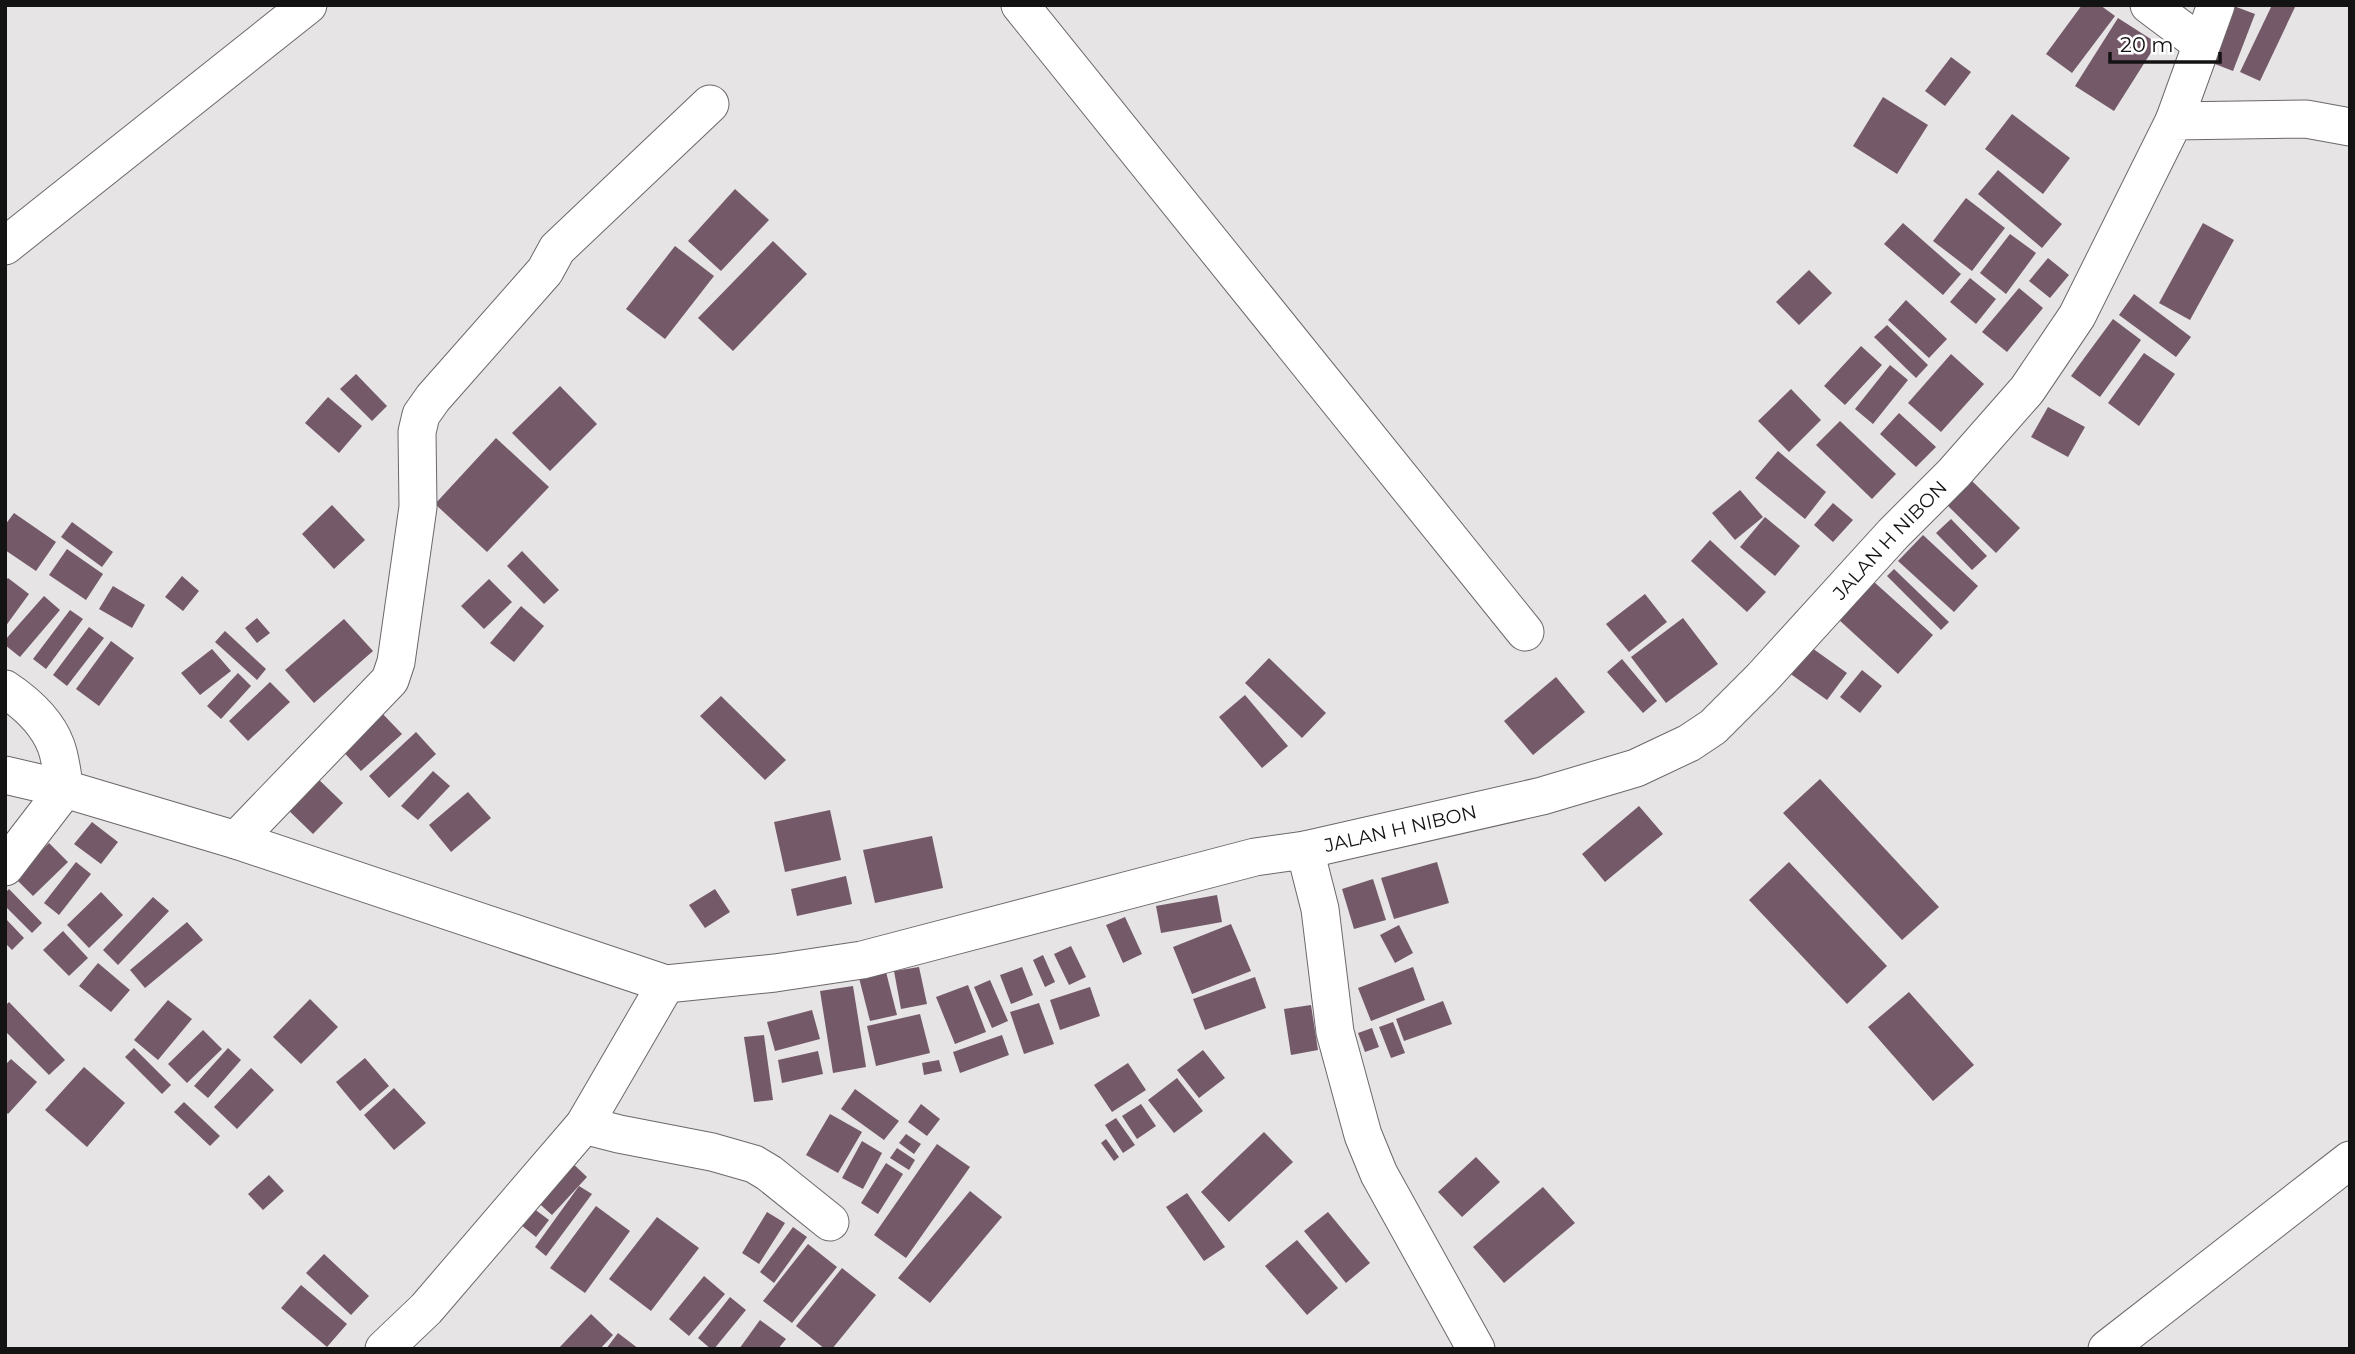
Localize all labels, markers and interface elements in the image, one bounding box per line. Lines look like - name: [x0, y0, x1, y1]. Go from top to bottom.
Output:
- scale bar: [2110, 21, 2220, 65]
- text: 20 m: [2120, 32, 2174, 57]
- street label: JALAN H NIBON: [1827, 476, 1952, 605]
- street label: JALAN H NIBON: [1321, 800, 1479, 857]

